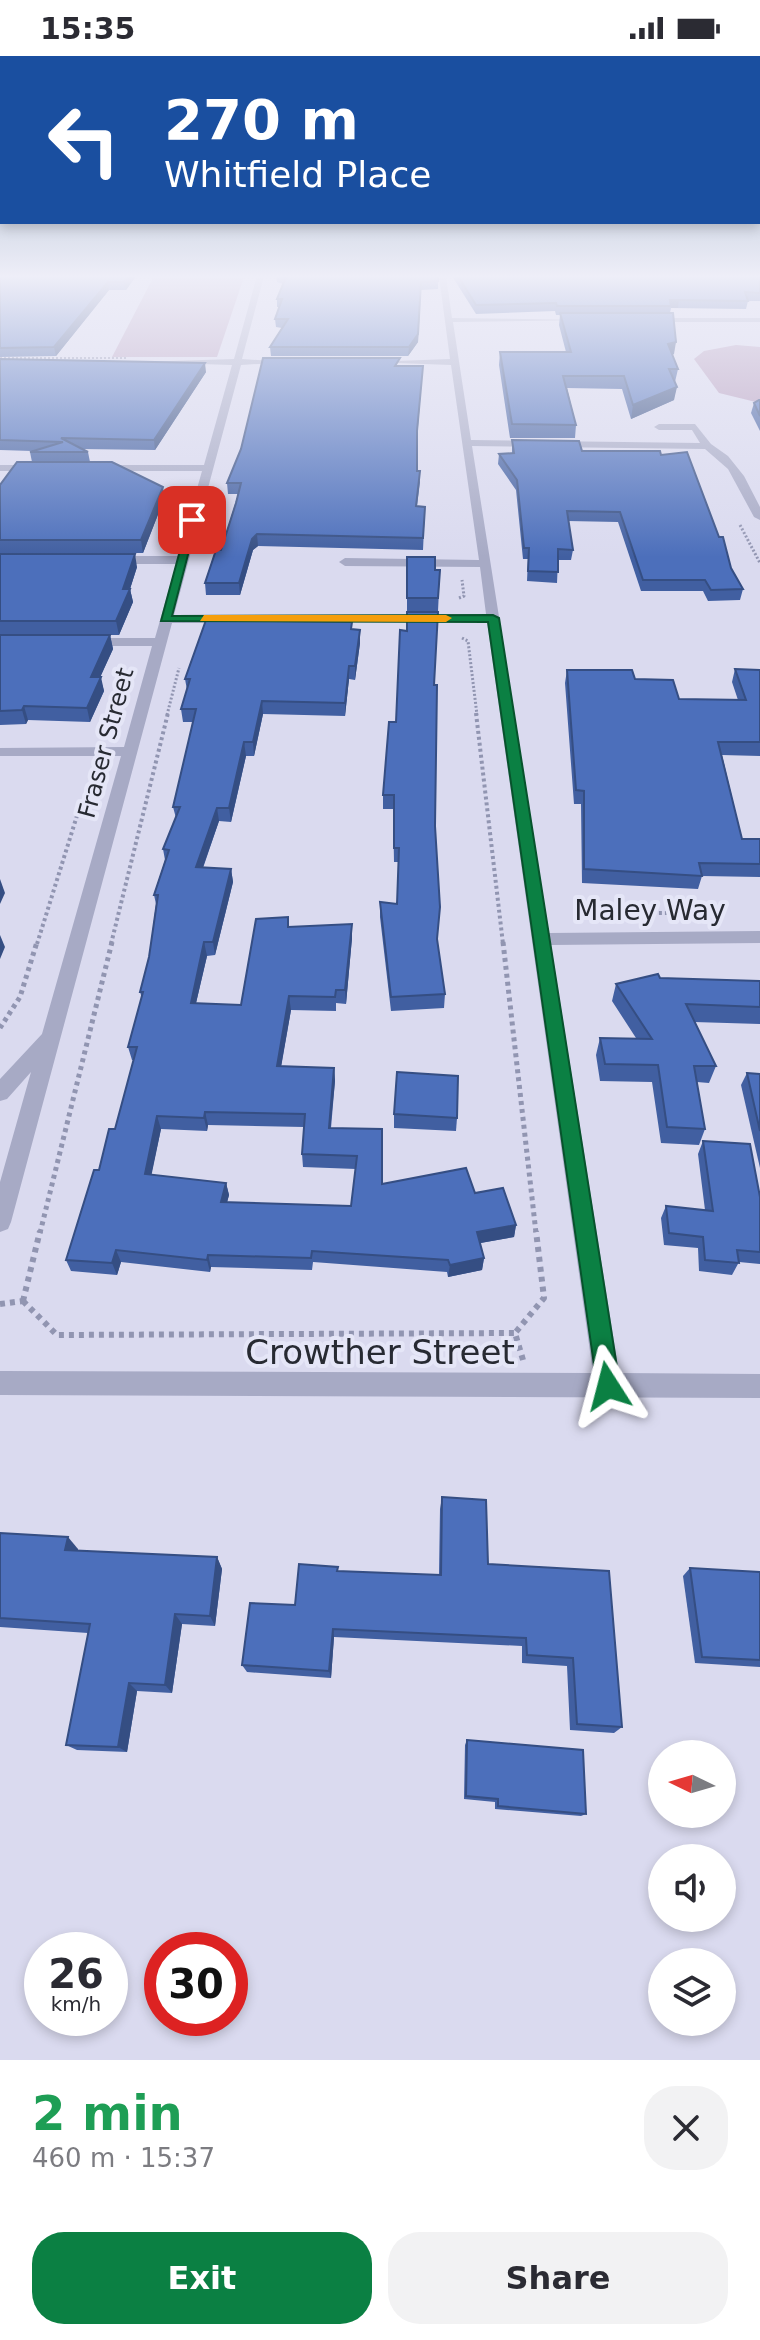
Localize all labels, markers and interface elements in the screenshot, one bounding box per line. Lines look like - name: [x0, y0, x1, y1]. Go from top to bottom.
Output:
- text: 15:35: [40, 11, 136, 46]
- text: 270 m: [164, 87, 359, 152]
- icon: left: [32, 88, 136, 192]
- text: Whitfield Place: [164, 154, 431, 195]
- pin: [158, 486, 226, 554]
- icon: arrive: [170, 498, 214, 542]
- street label: Fraser Street: [73, 665, 139, 821]
- street label: Maley Way: [574, 894, 726, 927]
- street label: Crowther Street: [245, 1332, 515, 1372]
- position arrow: [566, 1344, 650, 1428]
- north arrow: [648, 1740, 736, 1828]
- map controls: [648, 1740, 736, 2036]
- button: sound: [648, 1844, 736, 1932]
- speed limit sign: 30: [144, 1932, 248, 2036]
- button: layers: [648, 1948, 736, 2036]
- text: 26: [48, 1951, 104, 1997]
- text: km/h: [51, 1992, 101, 2016]
- text: 2 min: [32, 2085, 183, 2141]
- button: close: [644, 2086, 728, 2170]
- text: 460 m · 15:37: [32, 2143, 215, 2173]
- button: Exit: [32, 2232, 372, 2324]
- button: Share: [388, 2232, 728, 2324]

